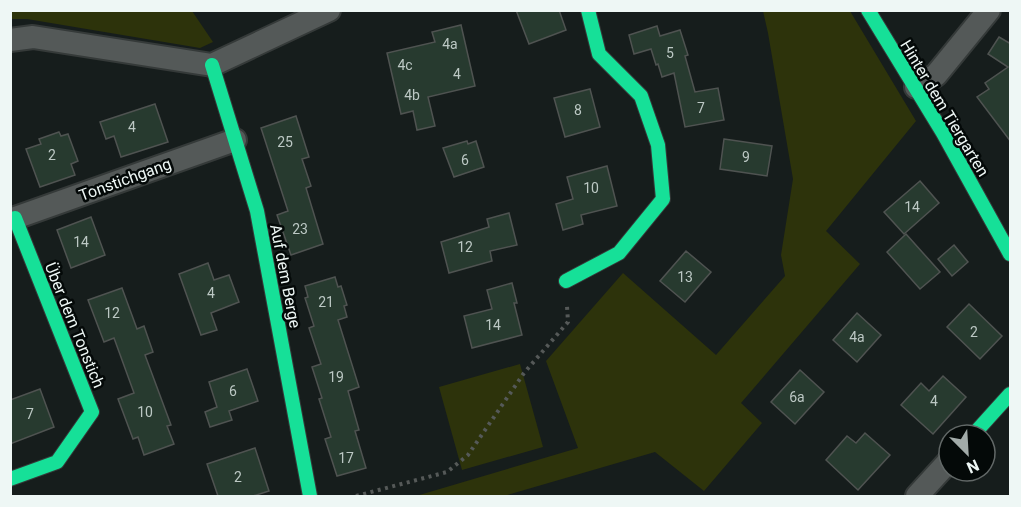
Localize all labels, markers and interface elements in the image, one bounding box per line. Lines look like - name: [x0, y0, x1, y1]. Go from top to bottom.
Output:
- house number: 4a: [442, 36, 458, 52]
- street label: Hinter dem Tiergarten: [896, 37, 993, 180]
- house number: 5: [666, 45, 674, 61]
- house number: 4c: [397, 57, 413, 73]
- house number: 4: [453, 66, 461, 82]
- house number: 4b: [404, 87, 420, 103]
- house number: 7: [697, 100, 705, 116]
- house number: 8: [574, 102, 582, 118]
- house number: 4: [128, 119, 136, 135]
- house number: 25: [277, 134, 293, 150]
- house number: 2: [48, 147, 56, 163]
- house number: 9: [742, 149, 750, 165]
- house number: 6: [461, 152, 469, 168]
- street label: Tonstichgang: [76, 154, 174, 205]
- house number: 10: [583, 180, 599, 196]
- house number: 14: [904, 199, 920, 215]
- house number: 23: [292, 221, 308, 237]
- street label: Auf dem Berge: [266, 223, 305, 330]
- house number: 14: [73, 234, 89, 250]
- house number: 12: [457, 239, 473, 255]
- street label: Über dem Tonstich: [41, 260, 108, 391]
- house number: 13: [677, 269, 693, 285]
- house number: 4: [207, 285, 215, 301]
- house number: 21: [318, 294, 334, 310]
- house number: 12: [104, 305, 120, 321]
- house number: 14: [485, 317, 501, 333]
- house number: 2: [970, 324, 978, 340]
- house number: 4a: [849, 329, 865, 345]
- house number: 19: [328, 369, 344, 385]
- house number: 6: [229, 383, 237, 399]
- house number: 6a: [789, 389, 805, 405]
- house number: 4: [930, 393, 938, 409]
- house number: 10: [137, 404, 153, 420]
- house number: 7: [26, 406, 34, 422]
- north arrow: [937, 423, 997, 483]
- house number: 17: [338, 450, 354, 466]
- text: N: [964, 455, 982, 477]
- house number: 2: [234, 469, 242, 485]

